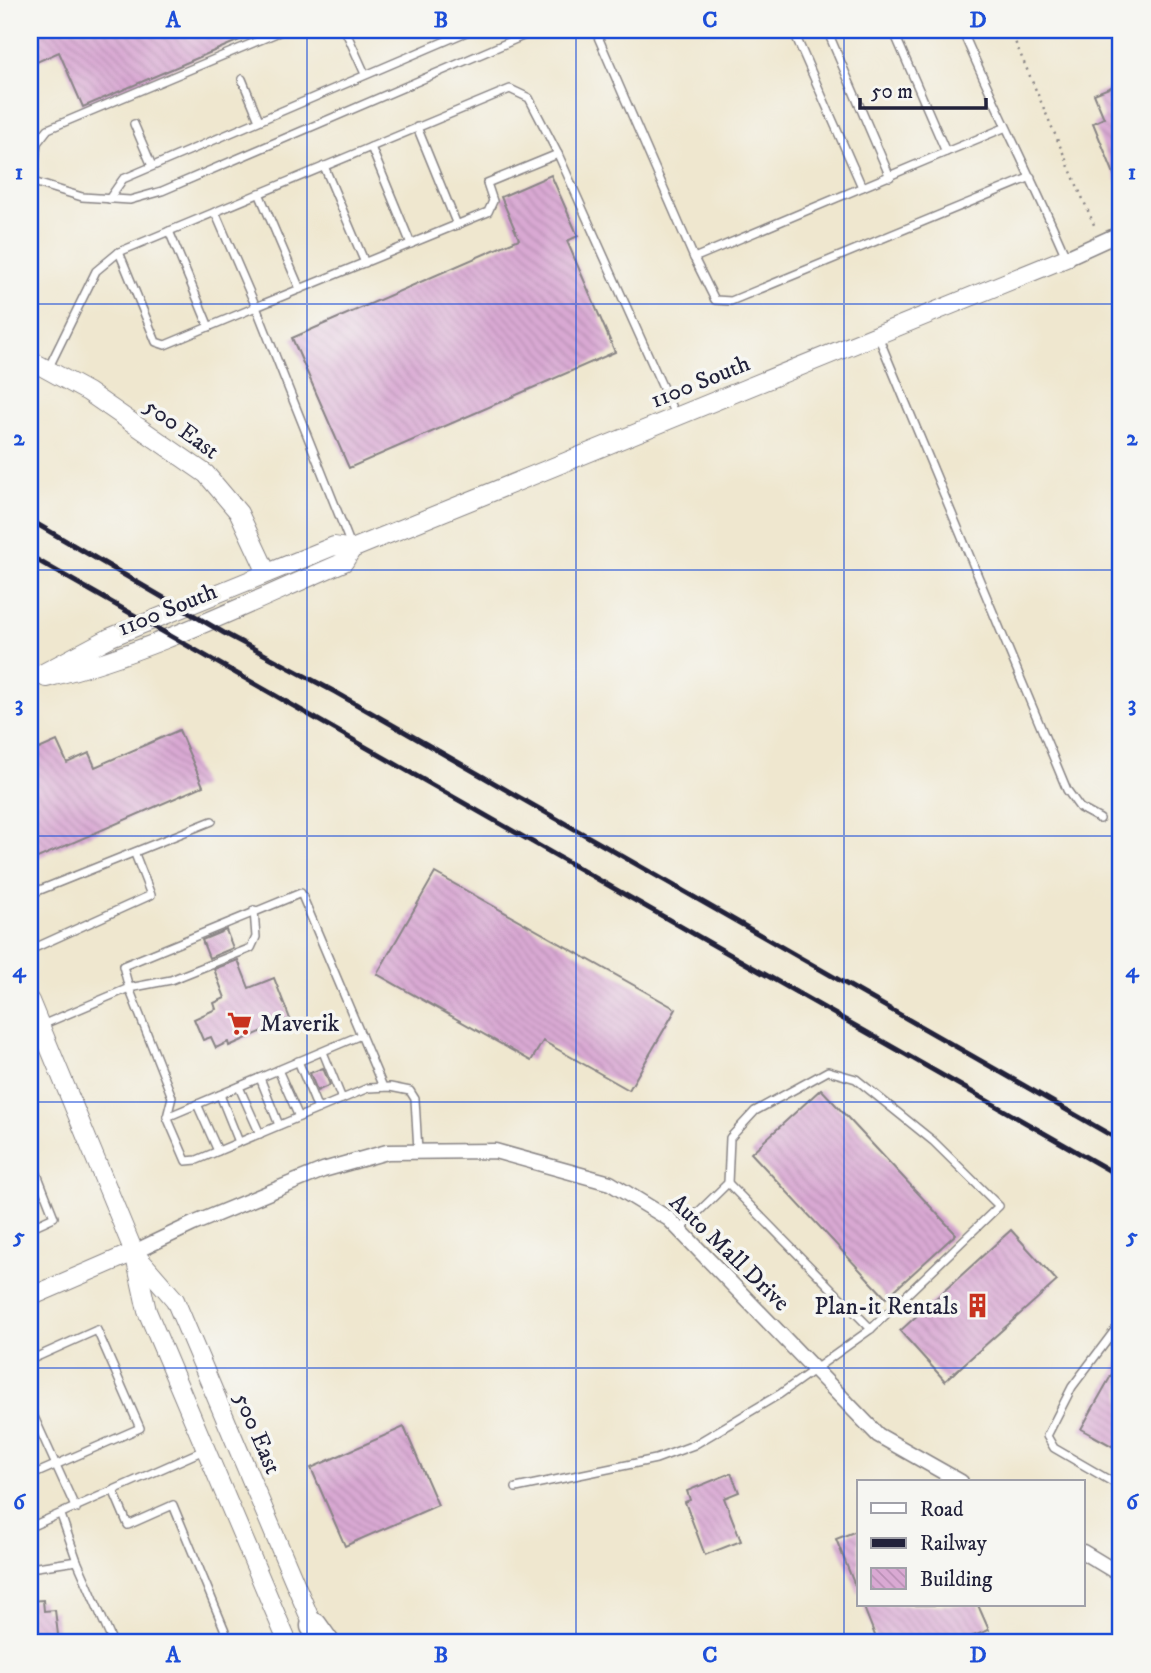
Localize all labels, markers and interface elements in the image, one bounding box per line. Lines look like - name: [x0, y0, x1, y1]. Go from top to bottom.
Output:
- text: A: [165, 6, 182, 35]
- text: B: [434, 6, 448, 35]
- text: C: [702, 6, 718, 35]
- text: D: [969, 6, 987, 35]
- scale bar: [860, 66, 986, 110]
- text: 50 m: [871, 79, 913, 105]
- text: 1: [15, 158, 23, 187]
- text: 1: [1128, 158, 1136, 187]
- street label: 1100 South: [646, 348, 755, 415]
- street label: 500 East: [138, 391, 225, 466]
- text: 2: [13, 424, 25, 453]
- text: 2: [1126, 424, 1138, 453]
- street label: 1100 South: [113, 576, 222, 643]
- text: 3: [15, 690, 23, 719]
- text: 3: [1128, 690, 1136, 719]
- text: 4: [12, 956, 27, 985]
- text: 4: [1125, 956, 1140, 985]
- supermarket icon: Maverik: [226, 1009, 254, 1037]
- place label: Maverik: [260, 1009, 340, 1039]
- street label: Auto Mall Drive: [663, 1188, 796, 1318]
- text: 5: [12, 1222, 25, 1251]
- text: 5: [1125, 1222, 1138, 1251]
- place label: Plan-it Rentals: [814, 1292, 958, 1322]
- building icon: Plan-it Rentals: [964, 1292, 992, 1320]
- street label: 500 East: [227, 1388, 288, 1479]
- legend: [857, 1480, 1084, 1606]
- text: 6: [13, 1488, 27, 1517]
- text: 6: [1126, 1488, 1140, 1517]
- text: Road: [920, 1497, 964, 1523]
- text: Railway: [920, 1531, 988, 1557]
- text: Building: [920, 1567, 993, 1593]
- text: A: [165, 1641, 182, 1670]
- text: B: [434, 1641, 448, 1670]
- text: C: [702, 1641, 718, 1670]
- text: D: [969, 1641, 987, 1670]

